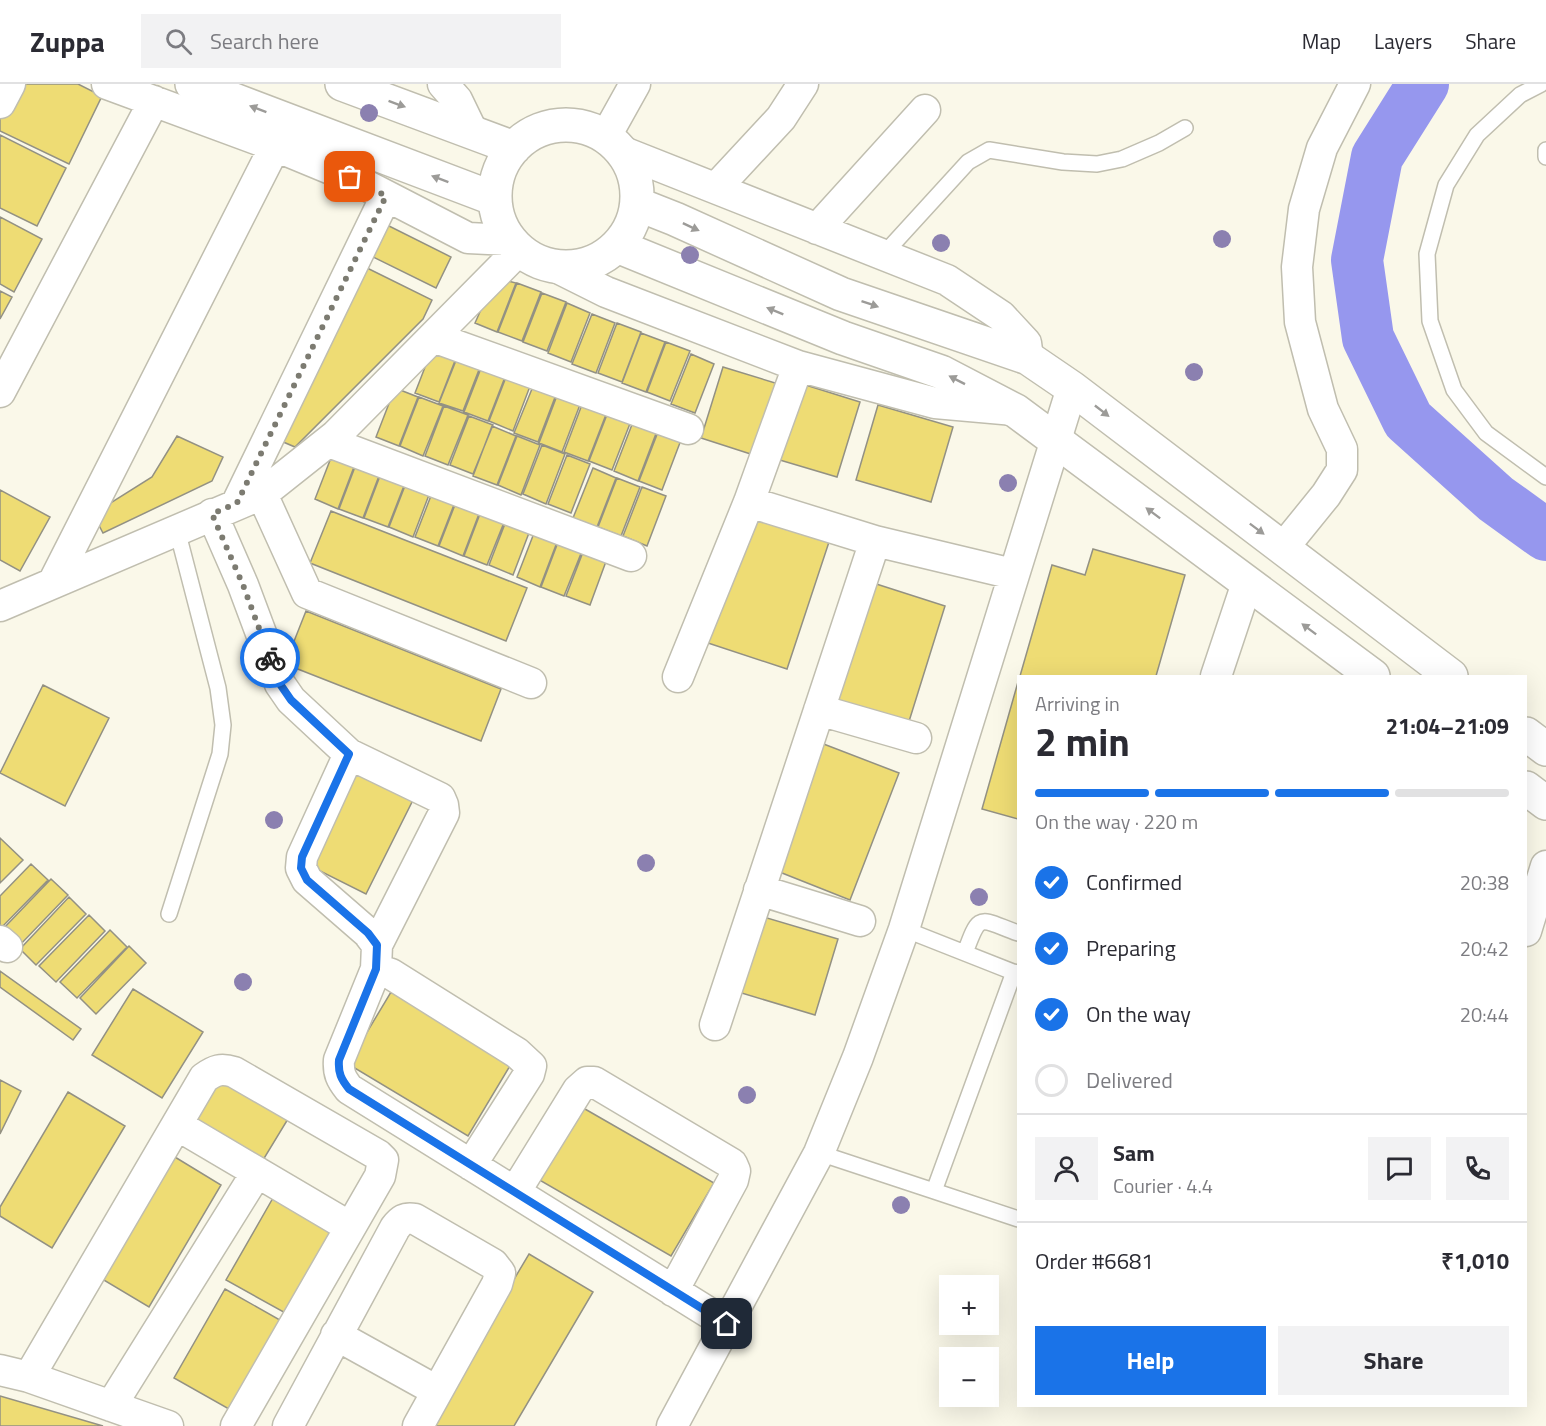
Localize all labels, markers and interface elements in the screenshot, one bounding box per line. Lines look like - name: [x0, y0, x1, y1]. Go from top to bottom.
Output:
- search box: [141, 14, 561, 68]
- text: Zuppa: [30, 20, 105, 63]
- text: Search here: [210, 24, 319, 58]
- icon: search: [162, 25, 195, 58]
- text: Map: [1302, 25, 1341, 57]
- text: Layers: [1374, 25, 1432, 57]
- text: Share: [1465, 25, 1516, 57]
- one-way arrow: [389, 99, 407, 109]
- one-way arrow: [249, 104, 267, 113]
- pin: [324, 151, 375, 202]
- icon: bag: [333, 160, 366, 193]
- one-way arrow: [431, 173, 449, 183]
- one-way arrow: [682, 222, 699, 231]
- one-way arrow: [861, 299, 879, 309]
- one-way arrow: [766, 306, 784, 315]
- one-way arrow: [949, 376, 966, 385]
- one-way arrow: [1094, 404, 1110, 417]
- one-way arrow: [1145, 506, 1161, 519]
- one-way arrow: [1249, 523, 1265, 535]
- one-way arrow: [1302, 623, 1318, 635]
- courier: [240, 628, 300, 688]
- icon: bike: [254, 642, 287, 675]
- text: Arriving in: [1035, 688, 1120, 719]
- text: 21:04–21:09: [1386, 709, 1509, 743]
- text: 2 min: [1035, 712, 1130, 771]
- text: On the way · 220 m: [1035, 806, 1198, 837]
- text: Confirmed: [1086, 865, 1182, 899]
- icon: check: [1035, 866, 1068, 899]
- text: 20:38: [1460, 867, 1509, 898]
- text: Preparing: [1086, 931, 1176, 965]
- icon: check: [1035, 932, 1068, 965]
- text: 20:42: [1460, 933, 1509, 964]
- text: On the way: [1086, 997, 1191, 1031]
- icon: check: [1035, 998, 1068, 1031]
- text: 20:44: [1460, 999, 1509, 1030]
- text: Delivered: [1086, 1063, 1173, 1097]
- text: Sam: [1113, 1136, 1155, 1170]
- button: person: [1035, 1137, 1098, 1200]
- button: chat: [1368, 1137, 1431, 1200]
- button: phone: [1446, 1137, 1509, 1200]
- text: Courier · 4.4: [1113, 1170, 1213, 1201]
- text: Order #6681: [1035, 1244, 1154, 1278]
- text: ₹1,010: [1441, 1244, 1509, 1278]
- map controls: [939, 1275, 999, 1407]
- button: +: [939, 1275, 999, 1335]
- pin: [701, 1298, 752, 1349]
- icon: home: [710, 1307, 743, 1340]
- button: Help: [1035, 1326, 1266, 1395]
- button: Share: [1278, 1326, 1509, 1395]
- button: −: [939, 1347, 999, 1407]

